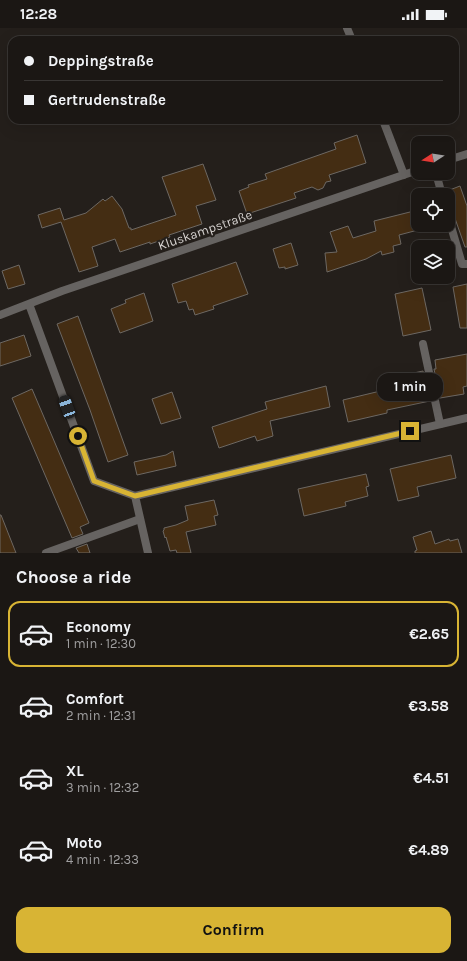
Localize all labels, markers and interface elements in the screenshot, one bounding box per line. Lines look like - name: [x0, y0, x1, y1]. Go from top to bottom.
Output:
- text: 12:28: [20, 5, 57, 23]
- text: Deppingstraße: [48, 52, 154, 70]
- text: Gertrudenstraße: [48, 91, 166, 109]
- north arrow: [411, 136, 455, 180]
- map controls: [411, 136, 455, 284]
- button: locate: [411, 188, 455, 232]
- street label: Kluskampstraße: [156, 207, 254, 253]
- button: layers: [411, 240, 455, 284]
- callout: 1 min: [377, 373, 443, 401]
- text: 1 min: [394, 379, 426, 394]
- car: [57, 394, 77, 420]
- route end: [401, 422, 419, 440]
- route start: [69, 427, 87, 445]
- text: Choose a ride: [16, 566, 131, 588]
- icon: car: [18, 616, 54, 652]
- text: Economy: [66, 618, 131, 636]
- text: €2.65: [409, 625, 449, 643]
- text: 1 min · 12:30: [66, 636, 136, 651]
- icon: car: [18, 688, 54, 724]
- text: Comfort: [66, 690, 124, 708]
- text: €3.58: [409, 697, 449, 715]
- text: 2 min · 12:31: [66, 708, 136, 723]
- icon: car: [18, 760, 54, 796]
- text: XL: [66, 762, 84, 780]
- text: €4.51: [413, 769, 449, 787]
- text: 3 min · 12:32: [66, 780, 139, 795]
- icon: car: [18, 832, 54, 868]
- text: Moto: [66, 834, 102, 852]
- text: €4.89: [409, 841, 449, 859]
- text: 4 min · 12:33: [66, 852, 139, 867]
- button: Confirm: [16, 907, 451, 953]

